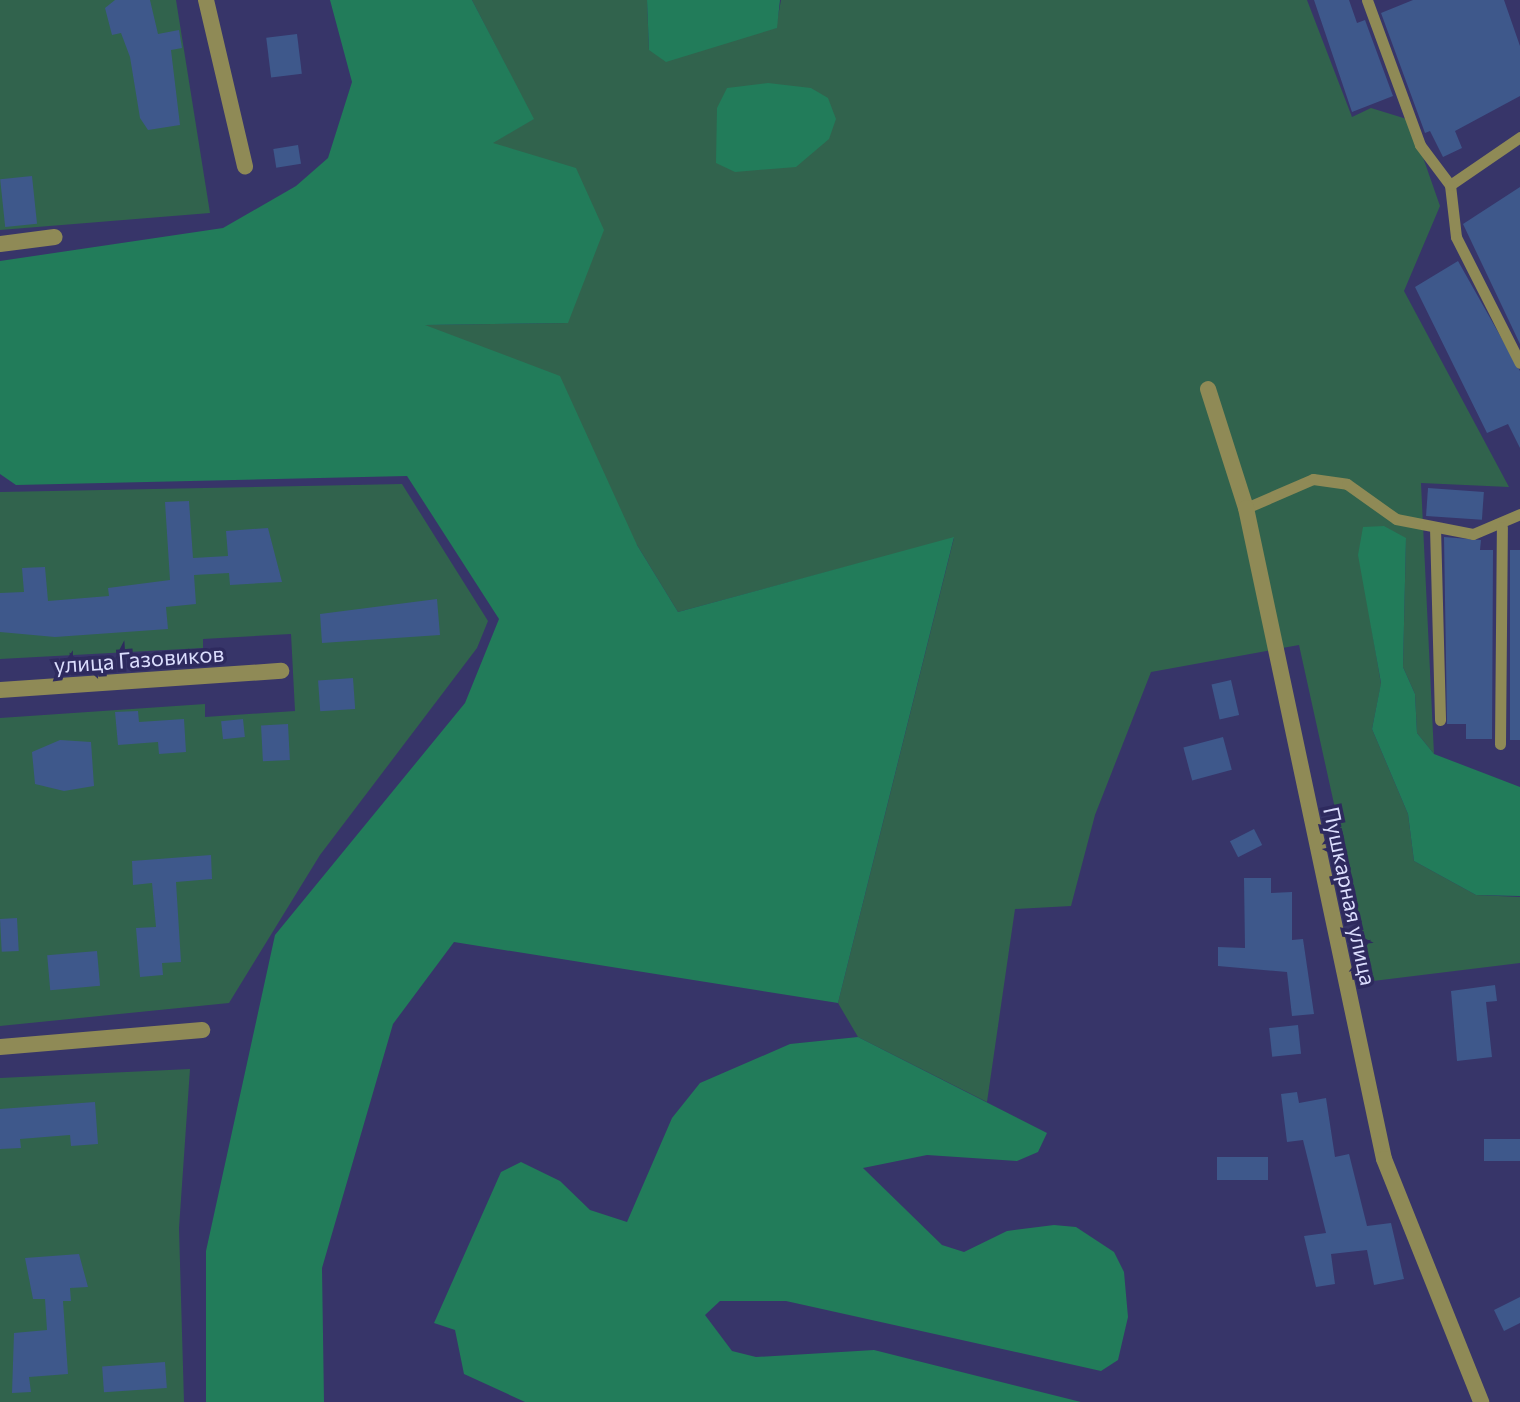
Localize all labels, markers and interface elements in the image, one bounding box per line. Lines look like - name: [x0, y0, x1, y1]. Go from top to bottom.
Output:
- street label: улица Газовиков: [53, 640, 225, 678]
- street label: Пушкарная улица: [1318, 804, 1382, 988]

